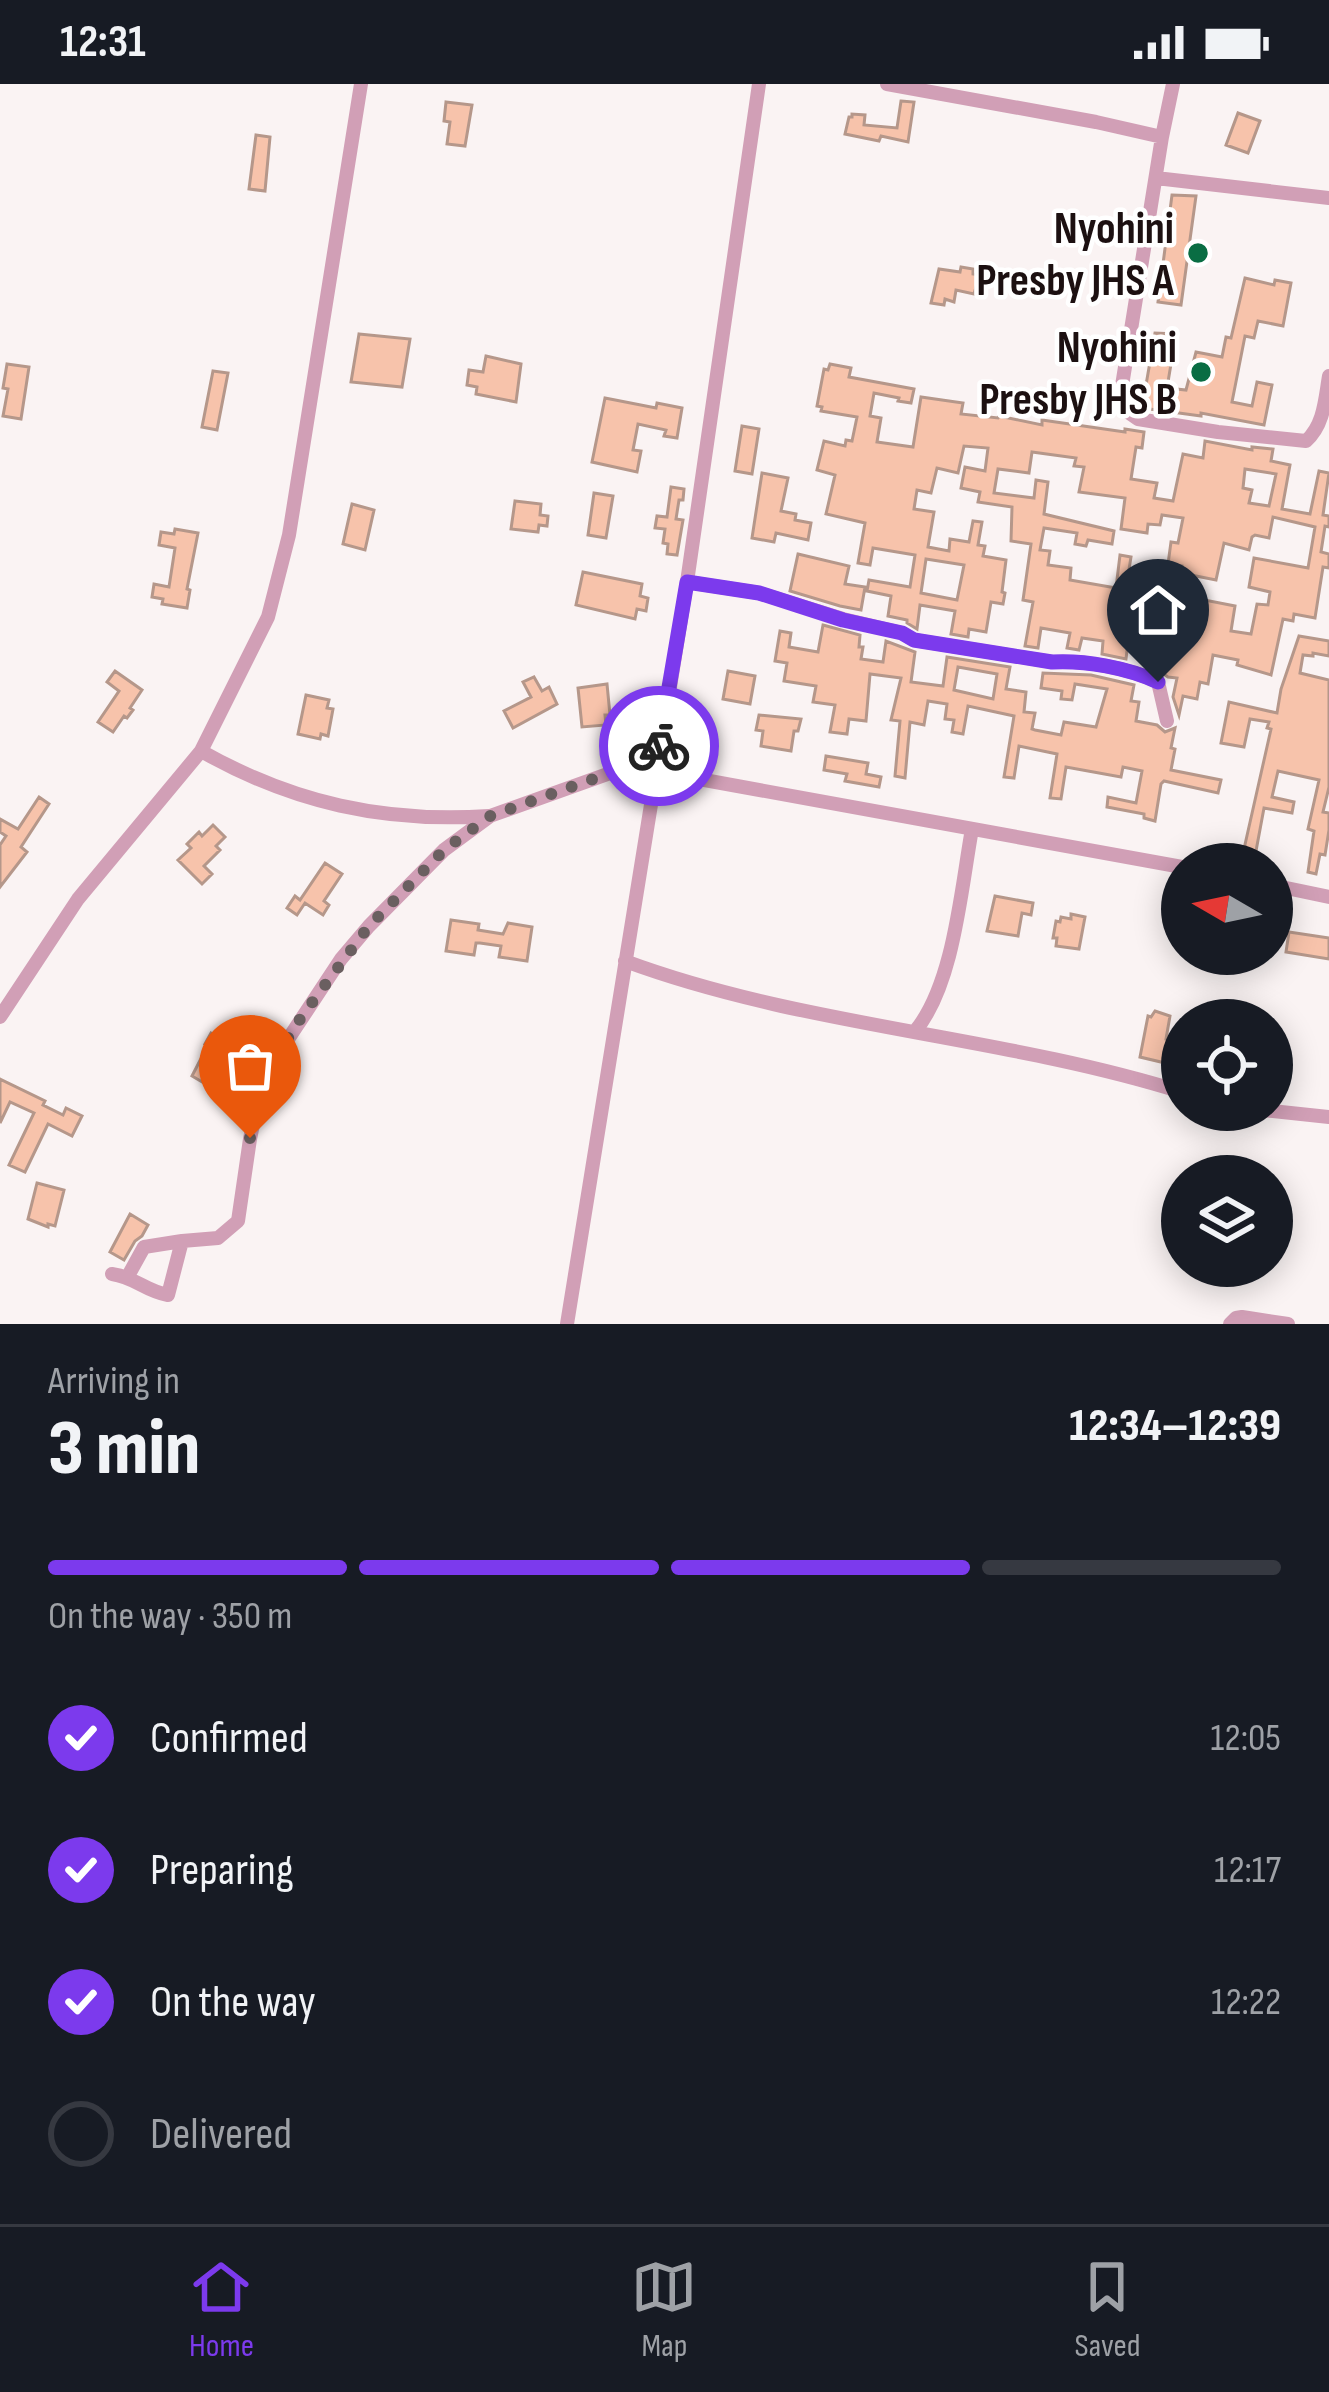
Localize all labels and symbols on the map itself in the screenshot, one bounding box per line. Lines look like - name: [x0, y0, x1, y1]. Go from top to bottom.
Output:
- place label: Nyohini Presby JHS A: [976, 202, 1175, 309]
- marker: Nyohini Presby JHS A: [1185, 240, 1211, 266]
- place label: Nyohini Presby JHS B: [979, 321, 1177, 428]
- marker: Nyohini Presby JHS B: [1188, 359, 1214, 385]
- pin: [1107, 559, 1209, 682]
- courier: [599, 686, 719, 806]
- north arrow: [1161, 843, 1293, 975]
- pin: [199, 1015, 301, 1138]

